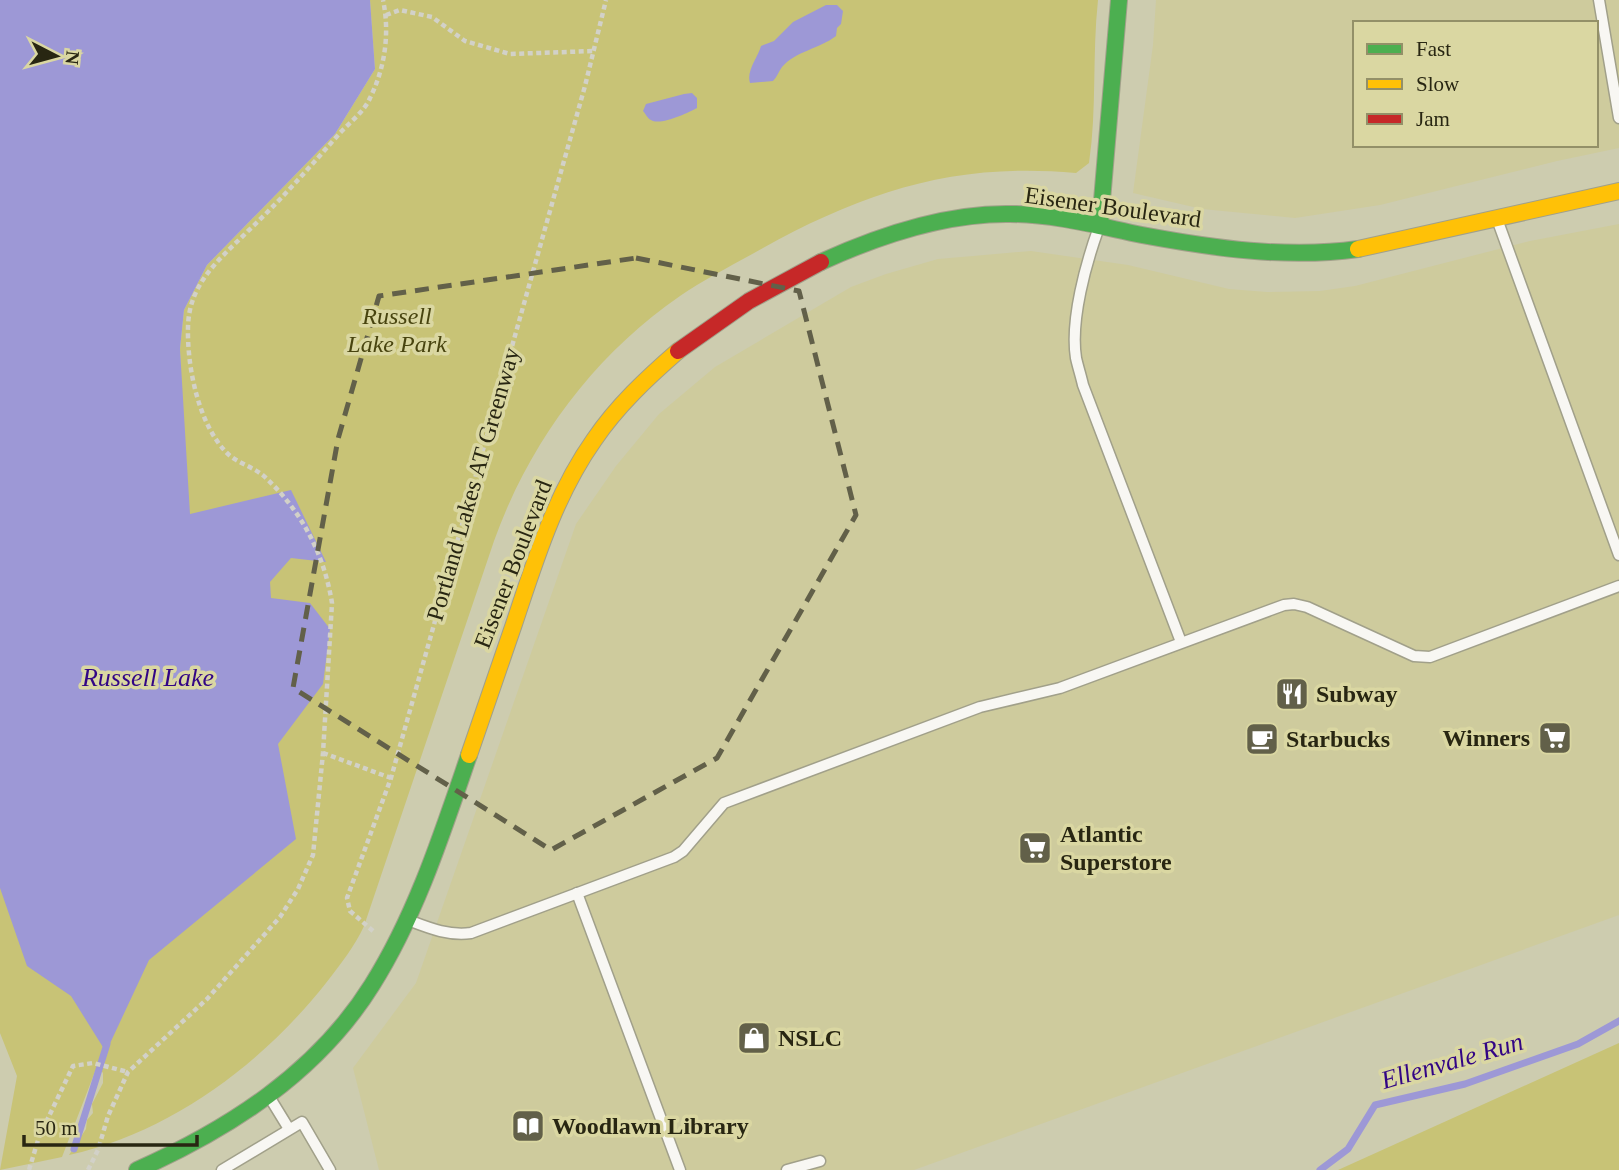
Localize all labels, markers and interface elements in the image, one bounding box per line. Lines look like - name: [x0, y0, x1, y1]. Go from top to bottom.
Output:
- north arrow: [21, 21, 91, 91]
- legend: [1353, 21, 1598, 147]
- text: Fast: [1416, 37, 1451, 61]
- text: N: [61, 50, 84, 66]
- text: Slow: [1416, 72, 1460, 96]
- text: Jam: [1416, 107, 1450, 131]
- street label: Eisener Boulevard: [1023, 182, 1203, 232]
- park label: Russell Lake Park: [346, 303, 447, 357]
- street label: Portland Lakes AT Greenway: [422, 344, 524, 624]
- street label: Eisener Boulevard: [469, 476, 557, 652]
- water label: Russell Lake: [81, 663, 214, 692]
- restaurant icon: Subway: [1273, 675, 1311, 713]
- place label: Subway: [1316, 681, 1397, 707]
- supermarket icon: Winners: [1536, 719, 1574, 757]
- cafe icon: Starbucks: [1243, 720, 1281, 758]
- place label: Winners: [1442, 725, 1530, 751]
- place label: Starbucks: [1286, 726, 1390, 752]
- place label: Atlantic Superstore: [1060, 821, 1172, 875]
- supermarket icon: Atlantic Superstore: [1016, 829, 1054, 867]
- shop icon: NSLC: [735, 1019, 773, 1057]
- place label: NSLC: [778, 1025, 842, 1051]
- water label: Ellenvale Run: [1377, 1027, 1526, 1095]
- scale bar: [24, 1104, 198, 1148]
- library icon: Woodlawn Library: [509, 1107, 547, 1145]
- place label: Woodlawn Library: [552, 1113, 749, 1139]
- text: 50 m: [35, 1116, 78, 1140]

